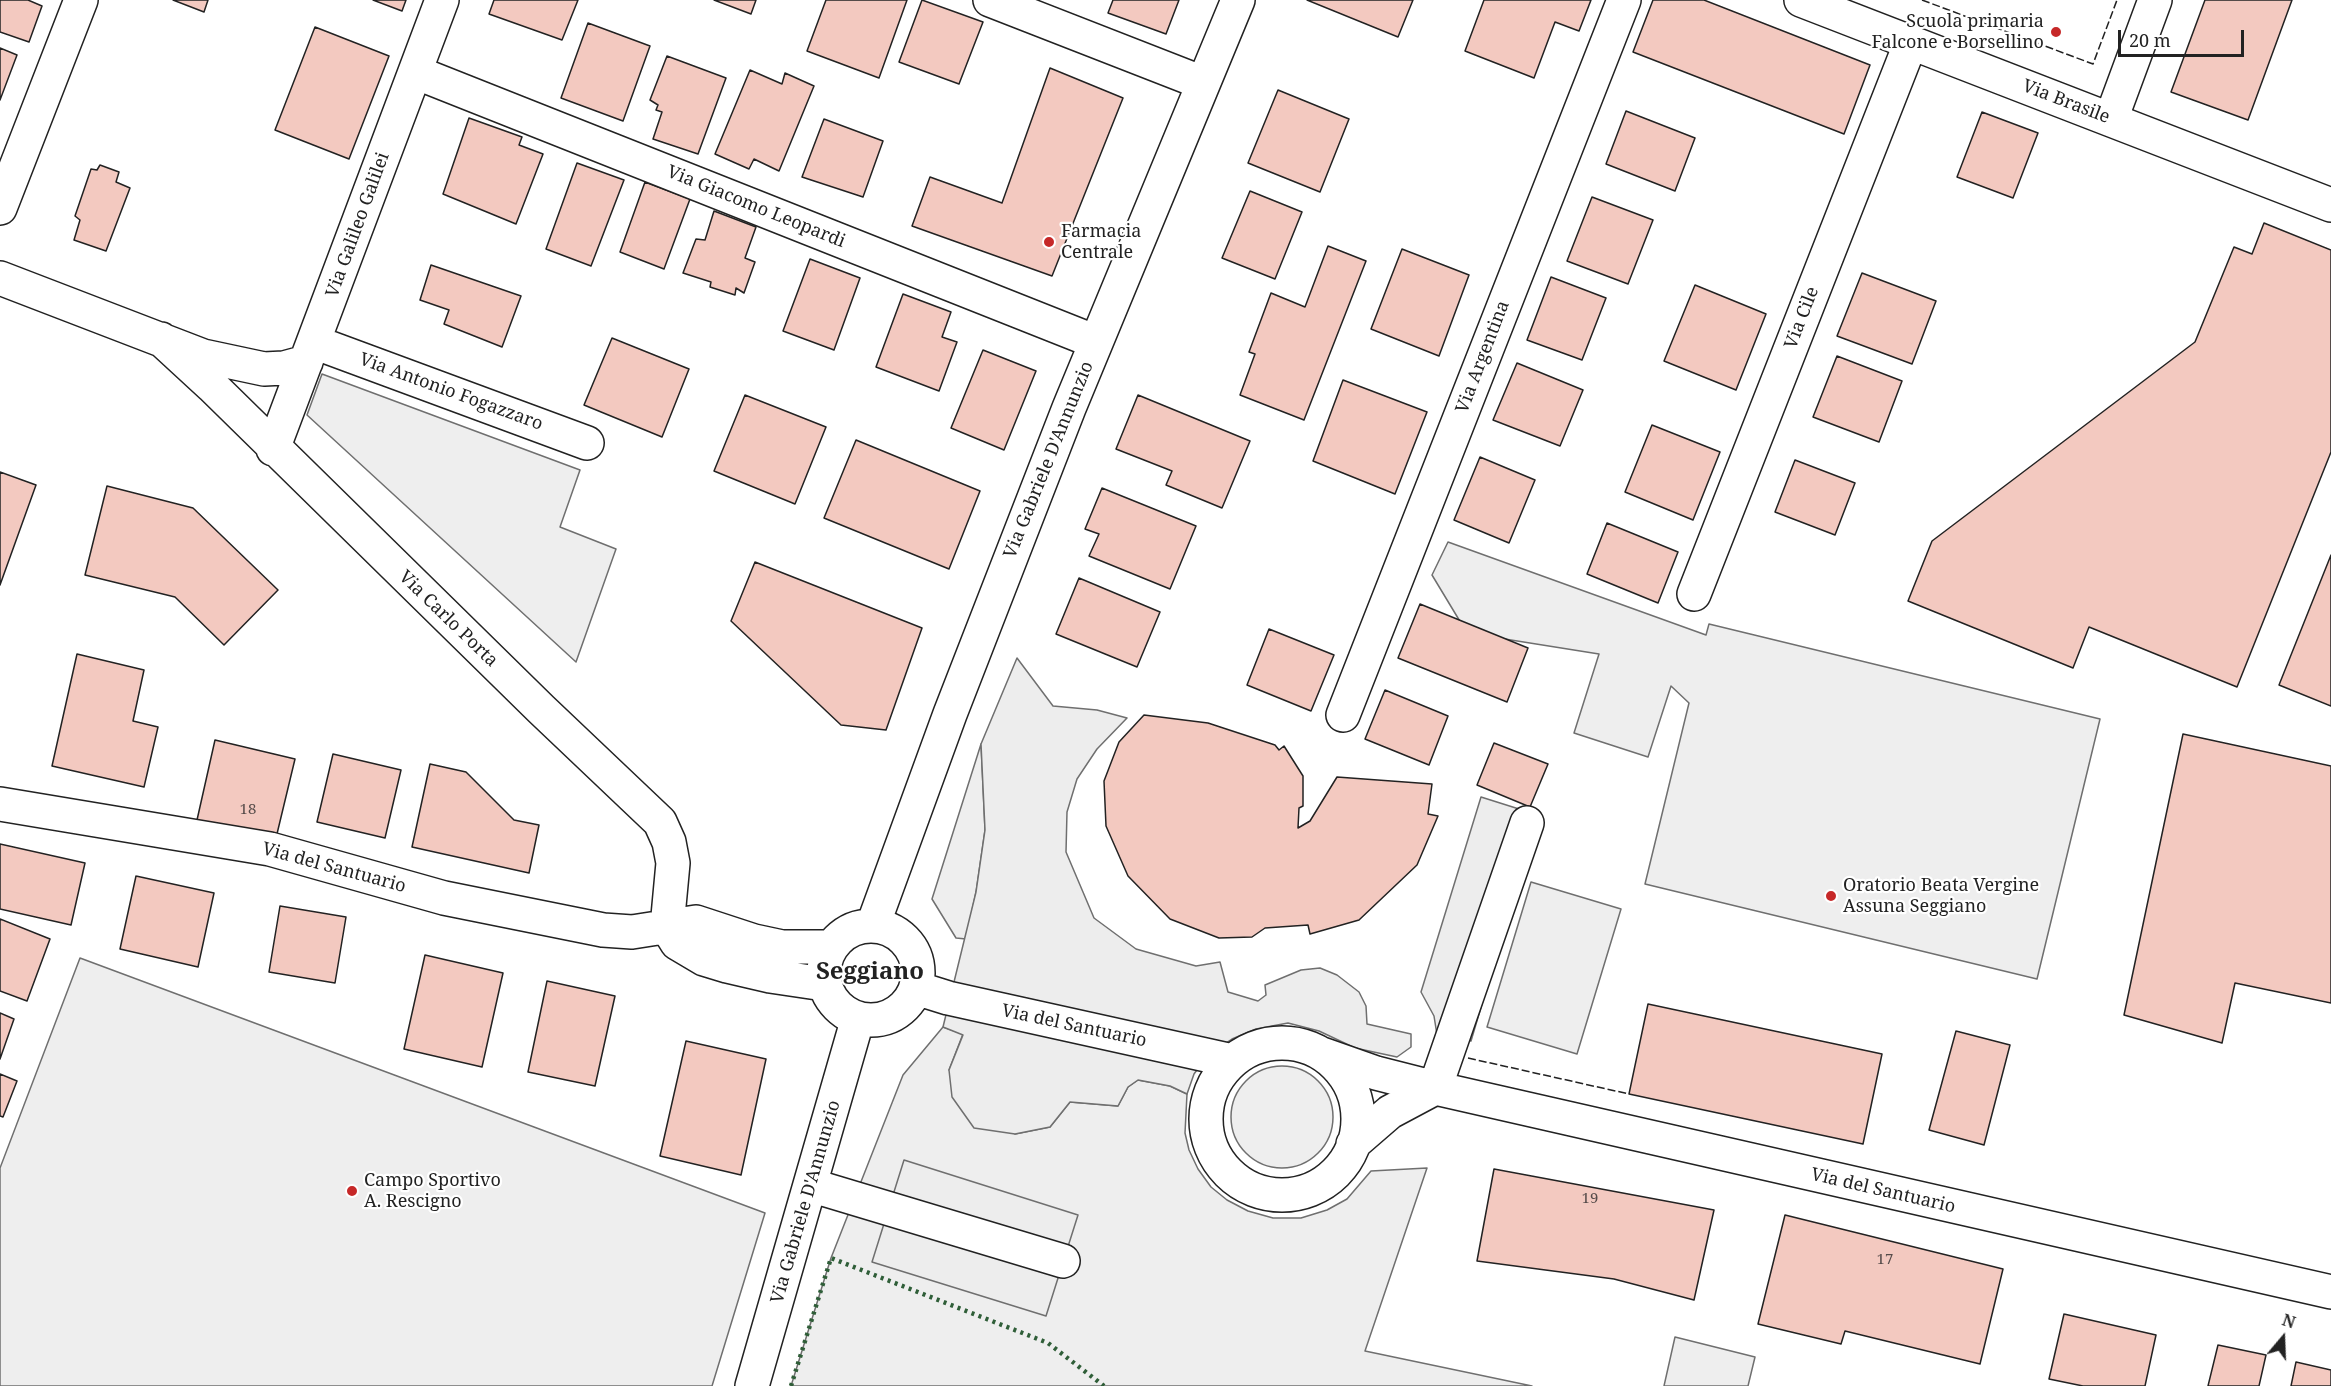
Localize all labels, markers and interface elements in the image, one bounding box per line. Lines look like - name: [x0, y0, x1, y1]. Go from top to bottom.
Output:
- place label: Scuola primaria Falcone e Borsellino: [1872, 11, 2044, 54]
- scale bar: [2121, 18, 2247, 56]
- marker: Scuola primaria Falcone e Borsellino: [2049, 25, 2063, 39]
- text: 20 m: [2129, 28, 2171, 52]
- street label: Via Brasile: [2019, 75, 2113, 129]
- street label: Via Galileo Galilei: [322, 150, 394, 300]
- street label: Via Giacomo Leopardi: [664, 161, 848, 253]
- place label: Farmacia Centrale: [1061, 221, 1141, 264]
- marker: Farmacia Centrale: [1042, 235, 1056, 249]
- street label: Via Cile: [1780, 284, 1824, 352]
- street label: Via Argentina: [1452, 298, 1514, 416]
- street label: Via Antonio Fogazzaro: [356, 349, 546, 435]
- street label: Via Gabriele D'Annunzio: [1000, 358, 1098, 562]
- street label: Via Carlo Porta: [394, 566, 502, 672]
- house number: 18: [240, 801, 256, 819]
- street label: Via del Santuario: [260, 838, 408, 898]
- place label: Oratorio Beata Vergine Assuna Seggiano: [1843, 875, 2039, 918]
- marker: Oratorio Beata Vergine Assuna Seggiano: [1824, 889, 1838, 903]
- district label: Seggiano: [816, 958, 924, 986]
- street label: Via del Santuario: [1000, 1000, 1148, 1052]
- street label: Via Gabriele D'Annunzio: [767, 1098, 845, 1306]
- street label: Via del Santuario: [1809, 1164, 1957, 1218]
- place label: Campo Sportivo A. Rescigno: [364, 1170, 501, 1212]
- marker: Campo Sportivo A. Rescigno: [345, 1184, 359, 1198]
- house number: 19: [1582, 1190, 1598, 1208]
- house number: 17: [1877, 1251, 1893, 1269]
- north arrow: [2253, 1308, 2313, 1368]
- text: N: [2279, 1309, 2298, 1333]

